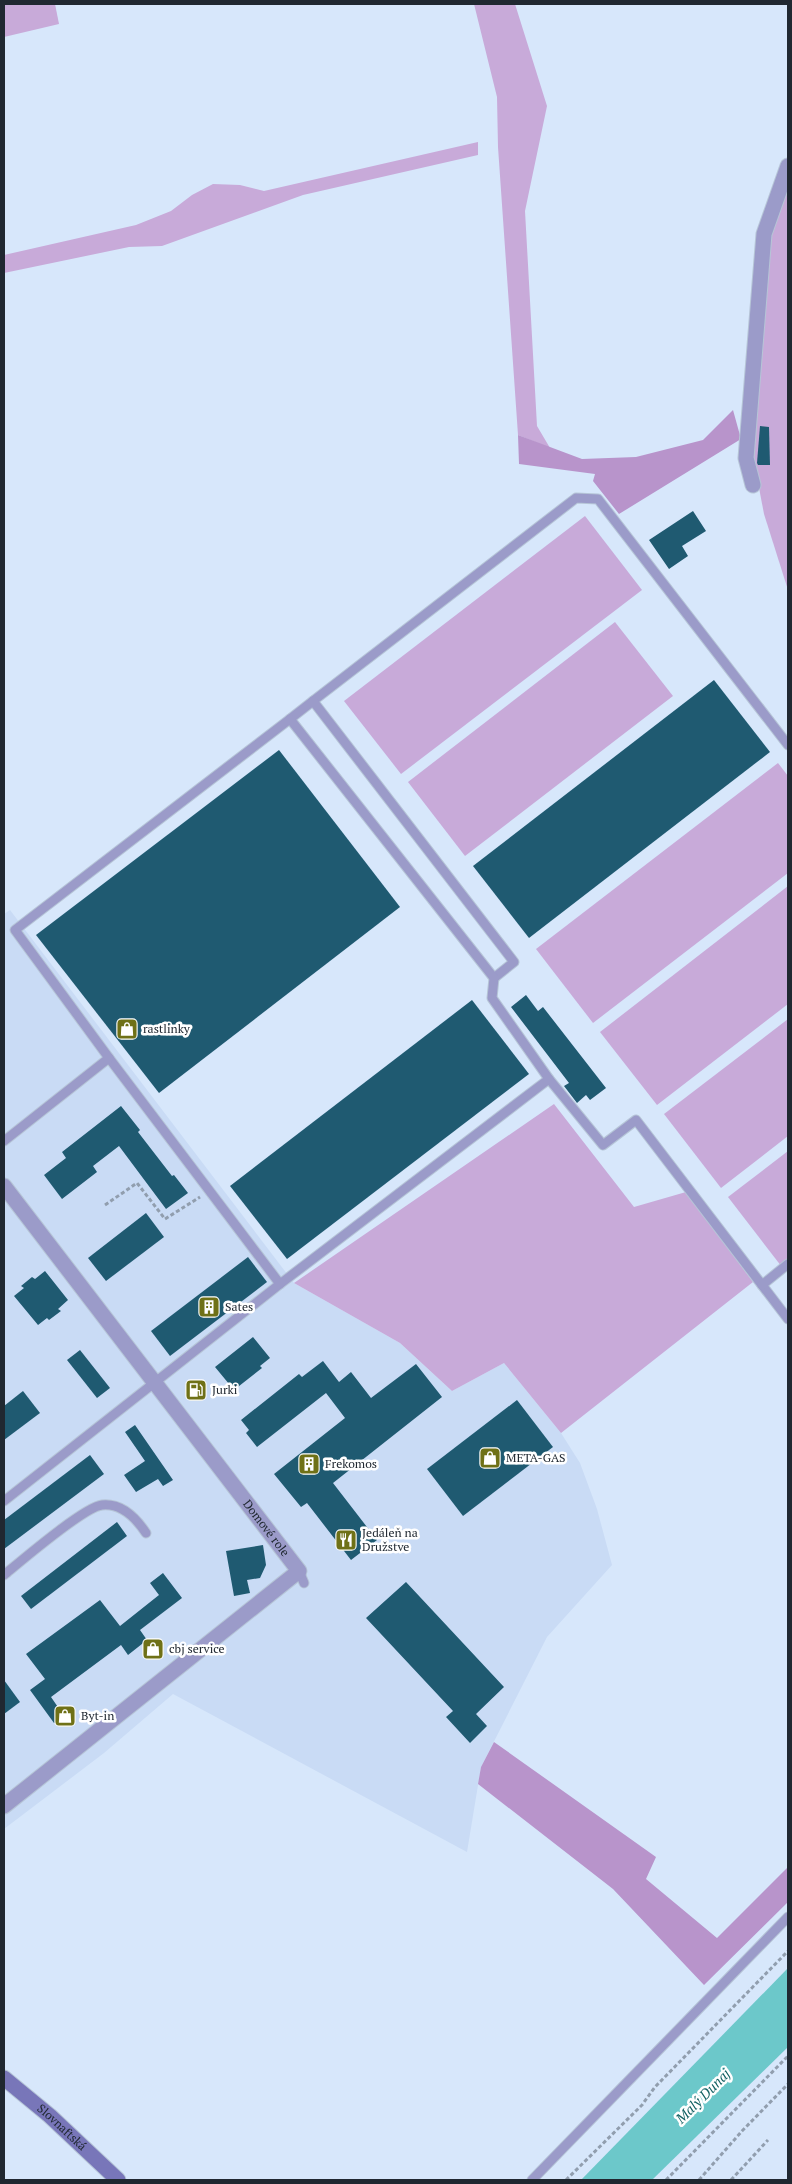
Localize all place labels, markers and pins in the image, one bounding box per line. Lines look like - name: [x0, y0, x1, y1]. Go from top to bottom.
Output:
- shop icon: rastlinky: [115, 1017, 139, 1041]
- place label: rastlinky: [143, 1021, 191, 1036]
- building icon: Sates: [197, 1295, 221, 1319]
- place label: Sates: [225, 1299, 253, 1314]
- fuel station icon: Jurki: [184, 1378, 208, 1402]
- place label: Jurki: [212, 1382, 238, 1397]
- shop icon: META-GAS: [478, 1446, 502, 1470]
- place label: META-GAS: [506, 1450, 566, 1465]
- building icon: Frekomos: [297, 1452, 321, 1476]
- place label: Frekomos: [325, 1456, 377, 1471]
- place label: Jedáleň na Družstve: [362, 1525, 418, 1554]
- restaurant icon: Jedáleň na Družstve: [334, 1528, 358, 1552]
- shop icon: cbj service: [141, 1637, 165, 1661]
- place label: cbj service: [169, 1641, 225, 1656]
- shop icon: Byt-in: [53, 1704, 77, 1728]
- place label: Byt-in: [81, 1708, 114, 1723]

